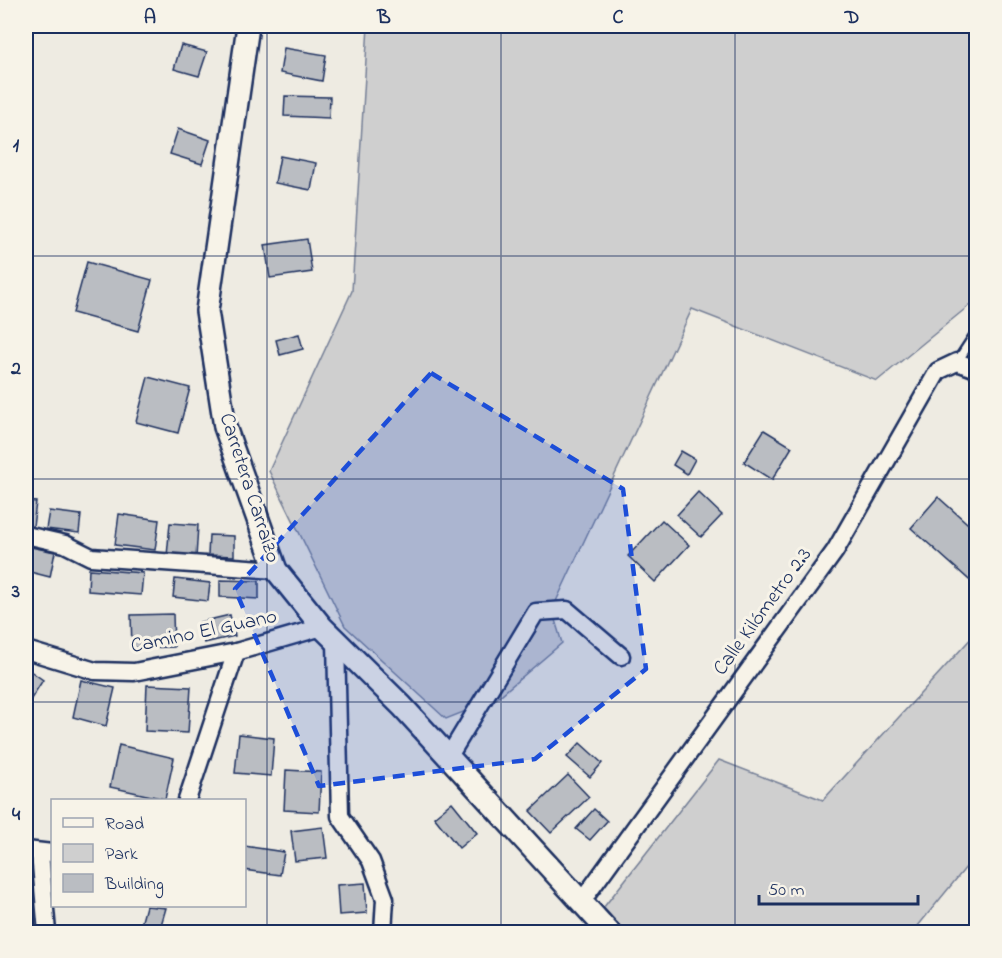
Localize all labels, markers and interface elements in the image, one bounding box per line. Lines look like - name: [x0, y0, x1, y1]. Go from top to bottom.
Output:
- text: A: [144, 4, 156, 33]
- text: B: [376, 4, 391, 33]
- text: C: [613, 4, 624, 33]
- text: D: [844, 4, 859, 33]
- text: 1: [13, 132, 20, 161]
- text: 2: [10, 355, 21, 384]
- street label: Carretera Carraízo: [211, 409, 287, 567]
- street label: Calle Kilómetro 2.3: [706, 542, 820, 682]
- text: 3: [11, 578, 20, 607]
- street label: Camino El Guano: [128, 602, 280, 662]
- legend: [51, 799, 246, 907]
- text: 4: [12, 801, 21, 830]
- text: Road: [105, 812, 144, 838]
- text: Park: [105, 842, 138, 868]
- scale bar: [759, 868, 918, 906]
- text: Building: [104, 872, 164, 899]
- text: 50 m: [768, 878, 805, 904]

